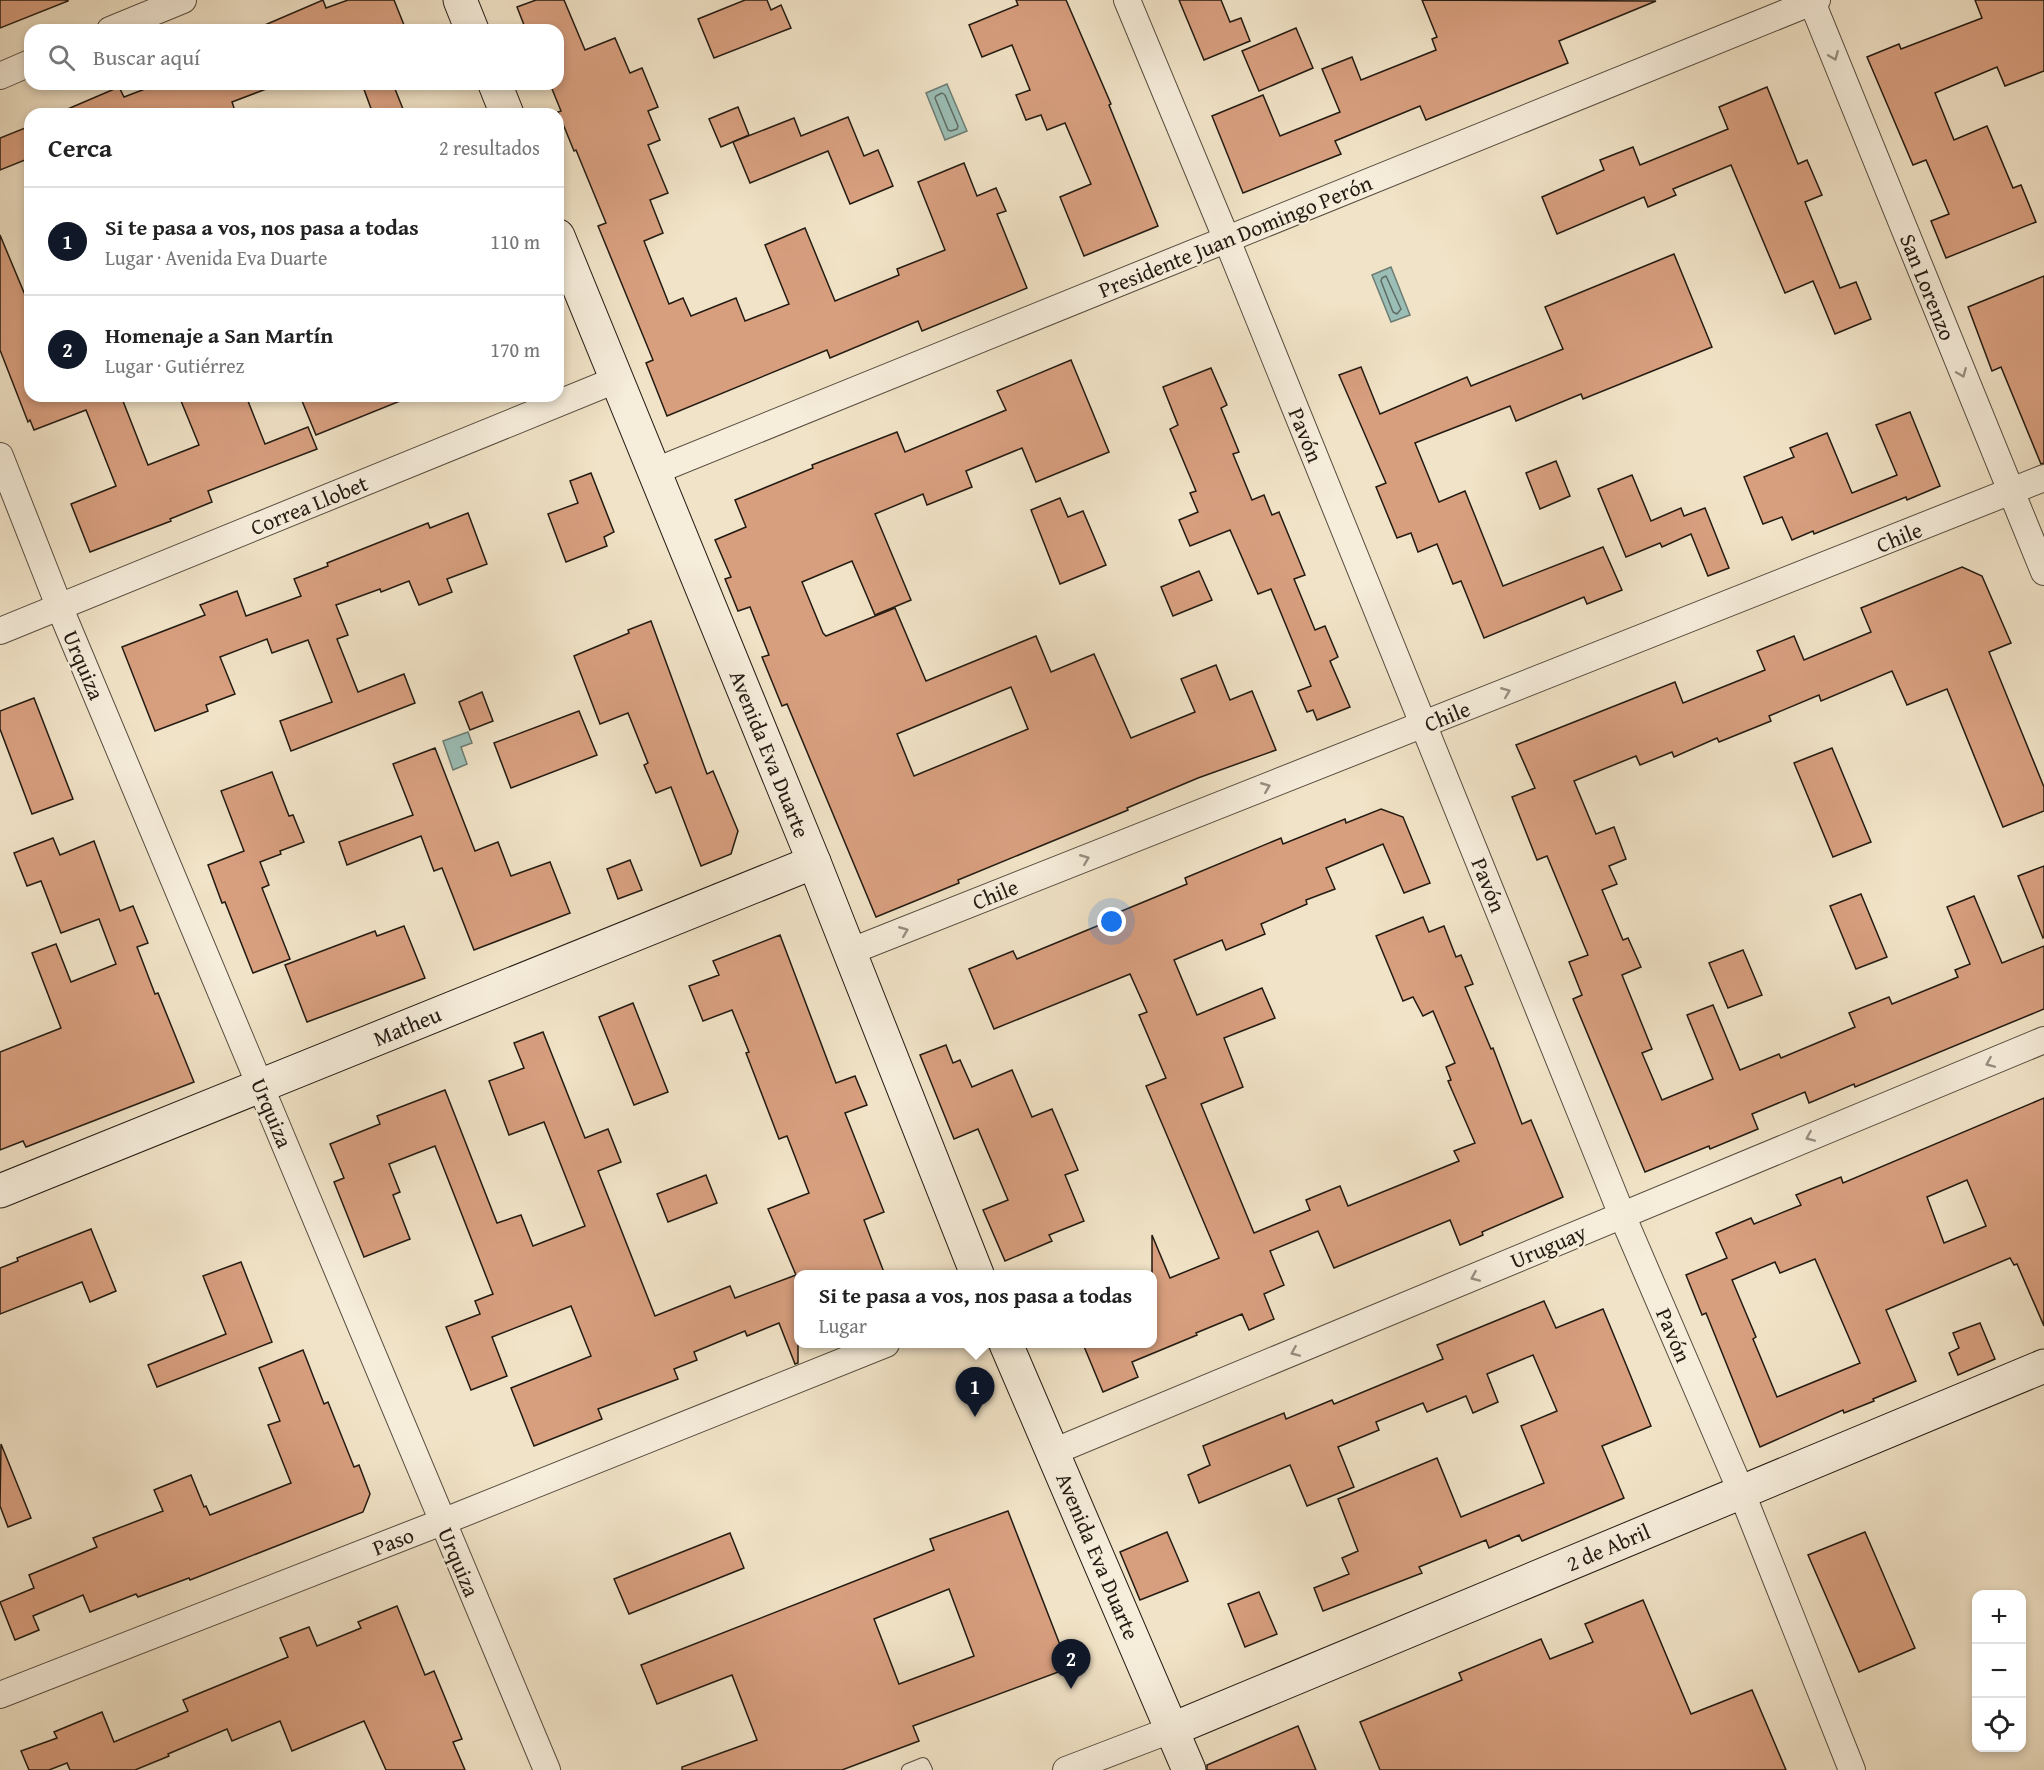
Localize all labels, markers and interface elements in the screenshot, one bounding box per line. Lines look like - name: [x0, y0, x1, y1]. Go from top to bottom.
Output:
- search box: [24, 24, 564, 90]
- icon: search: [45, 41, 78, 74]
- text: Buscar aquí: [93, 41, 200, 73]
- one-way arrow: [1827, 50, 1839, 61]
- text: Cerca: [48, 128, 112, 167]
- text: 2 resultados: [439, 133, 540, 162]
- street label: Presidente Juan Domingo Perón: [1093, 166, 1377, 306]
- text: Si te pasa a vos, nos pasa a todas: [105, 211, 419, 243]
- text: 1: [62, 227, 73, 256]
- text: 110 m: [490, 227, 540, 256]
- street label: San Lorenzo: [1892, 229, 1964, 345]
- text: Lugar · Avenida Eva Duarte: [105, 243, 327, 272]
- text: Homenaje a San Martín: [105, 319, 333, 351]
- text: 2: [62, 335, 73, 364]
- text: 170 m: [490, 335, 540, 364]
- text: Lugar · Gutiérrez: [105, 351, 244, 380]
- one-way arrow: [1955, 368, 1968, 378]
- street label: Pavón: [1281, 403, 1332, 468]
- street label: Correa Llobet: [245, 467, 373, 543]
- street label: Chile: [1871, 513, 1927, 561]
- street label: Urquiza: [55, 625, 113, 705]
- street label: Avenida Eva Duarte: [722, 665, 818, 843]
- one-way arrow: [1500, 687, 1511, 699]
- street label: Chile: [1419, 692, 1475, 740]
- one-way arrow: [1260, 782, 1271, 794]
- street label: Pavón: [1464, 853, 1515, 918]
- one-way arrow: [1079, 854, 1090, 866]
- street label: Chile: [967, 870, 1023, 918]
- your location: [1097, 907, 1126, 936]
- one-way arrow: [898, 925, 908, 938]
- street label: Matheu: [368, 998, 446, 1054]
- one-way arrow: [1985, 1056, 1996, 1068]
- street label: Urquiza: [243, 1073, 301, 1153]
- one-way arrow: [1805, 1130, 1816, 1142]
- street label: Uruguay: [1505, 1216, 1591, 1276]
- one-way arrow: [1470, 1269, 1481, 1281]
- popup: [794, 1270, 1157, 1348]
- text: Si te pasa a vos, nos pasa a todas: [819, 1279, 1132, 1311]
- street label: Pavón: [1648, 1303, 1700, 1368]
- text: Lugar: [819, 1311, 867, 1340]
- one-way arrow: [1290, 1345, 1301, 1357]
- pin: 1: [956, 1368, 994, 1417]
- street label: Avenida Eva Duarte: [1048, 1468, 1148, 1644]
- street label: 2 de Abril: [1561, 1515, 1655, 1579]
- street label: Paso: [368, 1519, 418, 1563]
- street label: Urquiza: [430, 1522, 488, 1602]
- map controls: [1972, 1590, 2026, 1752]
- button: +: [1972, 1590, 2026, 1644]
- pin: 2: [1052, 1640, 1090, 1689]
- button: −: [1972, 1644, 2026, 1698]
- button: locate: [1972, 1698, 2026, 1752]

